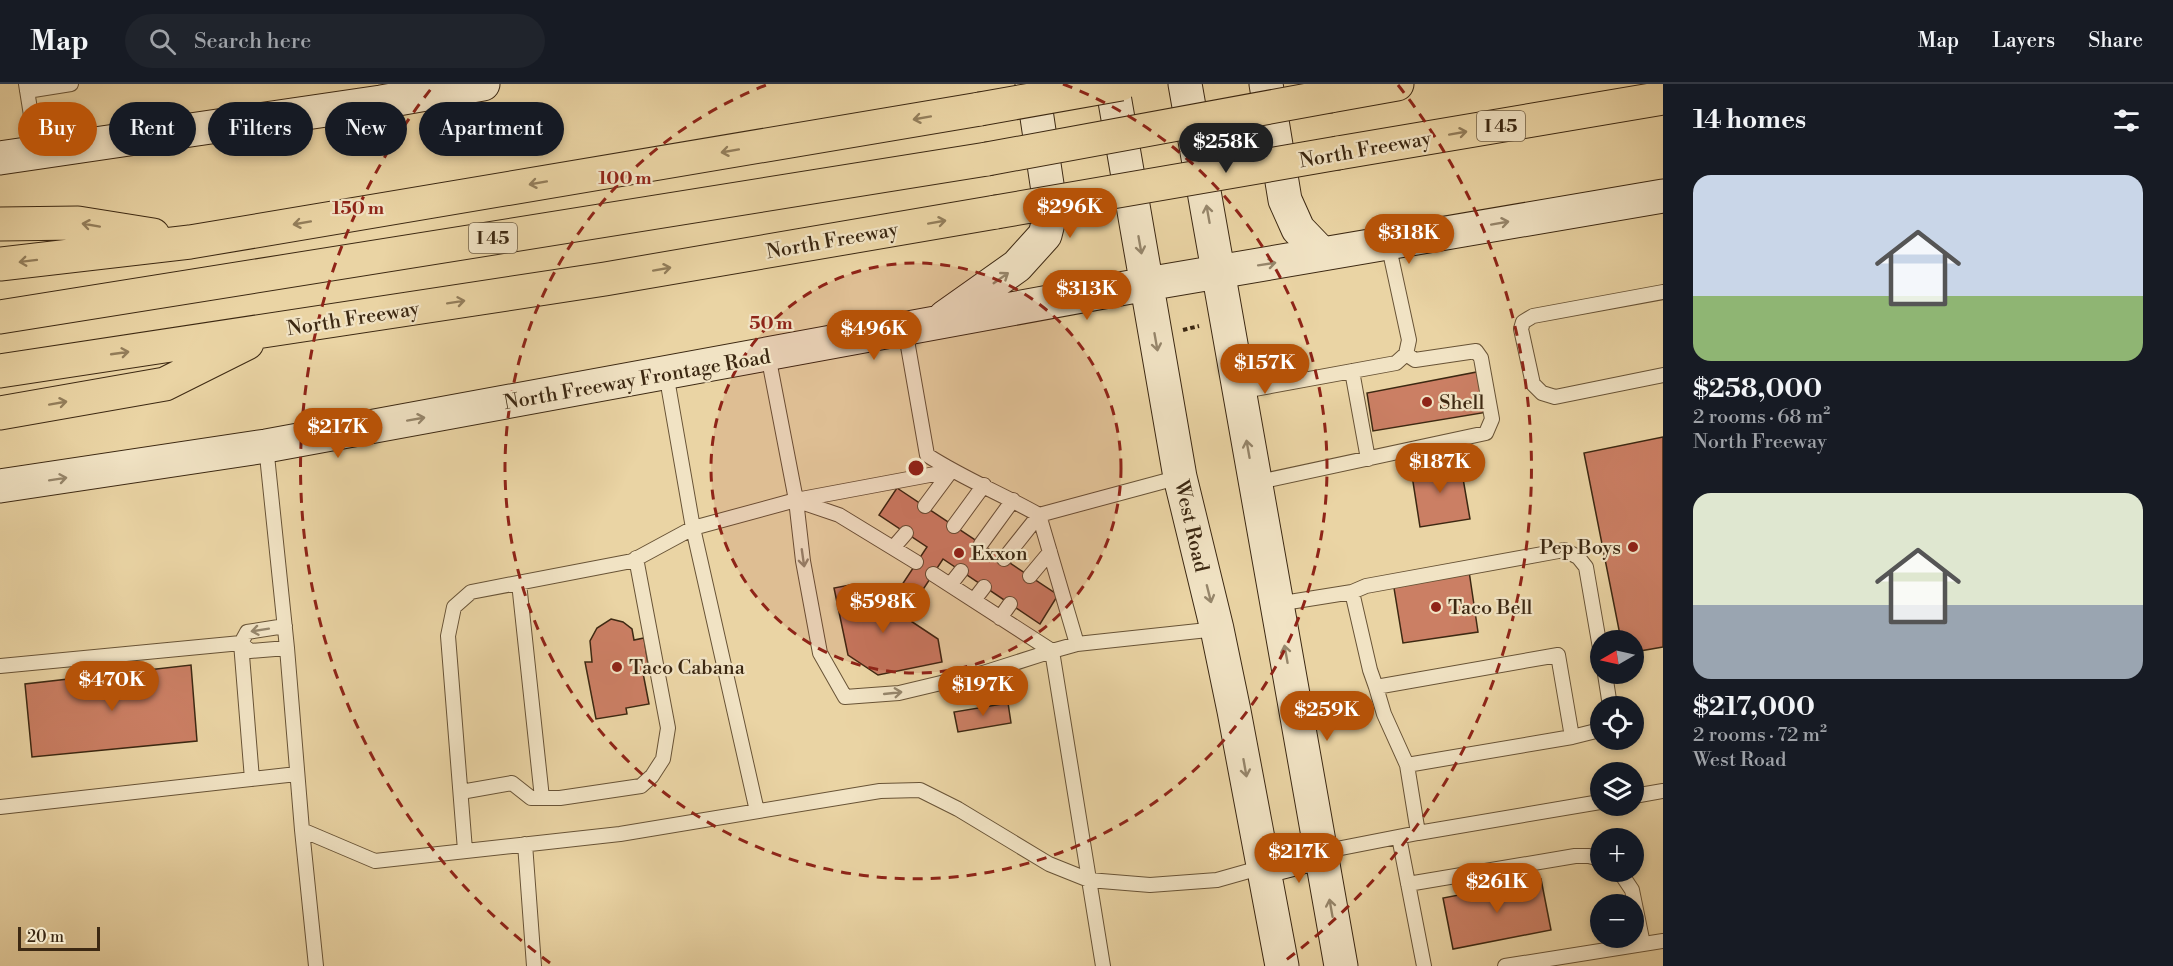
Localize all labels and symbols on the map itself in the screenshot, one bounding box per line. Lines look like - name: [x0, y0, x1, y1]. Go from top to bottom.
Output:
- road number: I 45: [1477, 111, 1525, 141]
- one-way arrow: [913, 113, 933, 124]
- pin: $258K: [1184, 123, 1268, 174]
- street label: North Freeway: [1297, 127, 1433, 174]
- one-way arrow: [1448, 127, 1467, 138]
- one-way arrow: [721, 145, 740, 156]
- text: 100 m: [598, 167, 652, 190]
- one-way arrow: [528, 178, 548, 189]
- pin: $296K: [1028, 188, 1112, 239]
- text: 150 m: [332, 197, 385, 220]
- one-way arrow: [1202, 205, 1213, 225]
- pin: $318K: [1367, 214, 1451, 265]
- one-way arrow: [927, 217, 947, 228]
- one-way arrow: [292, 218, 312, 229]
- street label: North Freeway: [764, 218, 900, 265]
- one-way arrow: [1490, 218, 1510, 229]
- one-way arrow: [82, 219, 102, 230]
- road number: I 45: [469, 223, 517, 253]
- one-way arrow: [1135, 235, 1146, 254]
- one-way arrow: [19, 255, 38, 266]
- one-way arrow: [1257, 258, 1276, 269]
- one-way arrow: [652, 264, 672, 275]
- pin: $313K: [1045, 270, 1129, 321]
- one-way arrow: [992, 272, 1008, 284]
- one-way arrow: [446, 296, 466, 307]
- street label: North Freeway: [285, 297, 421, 342]
- pin: $496K: [832, 310, 916, 361]
- text: 50 m: [749, 312, 793, 335]
- one-way arrow: [1151, 331, 1162, 351]
- pin: $157K: [1223, 344, 1307, 395]
- street label: North Freeway Frontage Road: [502, 345, 773, 416]
- one-way arrow: [110, 347, 130, 358]
- place label: Shell: [1439, 391, 1484, 416]
- marker: Shell: [1420, 395, 1434, 409]
- one-way arrow: [47, 397, 67, 408]
- pin: $217K: [296, 408, 380, 459]
- one-way arrow: [406, 413, 425, 424]
- one-way arrow: [1242, 439, 1253, 459]
- pin: $187K: [1398, 443, 1482, 494]
- centre of rings: [906, 458, 926, 478]
- one-way arrow: [48, 473, 67, 484]
- street label: West Road: [1168, 477, 1213, 575]
- place label: Pep Boys: [1539, 536, 1621, 561]
- marker: Pep Boys: [1626, 540, 1640, 554]
- place label: Exxon: [971, 542, 1028, 567]
- marker: Exxon: [952, 546, 966, 560]
- one-way arrow: [798, 548, 809, 568]
- pin: $598K: [841, 583, 925, 634]
- one-way arrow: [1203, 585, 1215, 604]
- place label: Taco Bell: [1448, 596, 1533, 621]
- marker: Taco Bell: [1429, 600, 1443, 614]
- one-way arrow: [251, 625, 270, 636]
- north arrow: [1590, 630, 1644, 684]
- one-way arrow: [1280, 645, 1291, 665]
- place label: Taco Cabana: [629, 656, 746, 681]
- marker: Taco Cabana: [610, 660, 624, 674]
- pin: $470K: [70, 661, 154, 712]
- pin: $197K: [941, 666, 1025, 717]
- one-way arrow: [882, 687, 902, 698]
- pin: $259K: [1285, 691, 1369, 742]
- one-way arrow: [1240, 758, 1251, 778]
- pin: $217K: [1257, 833, 1341, 884]
- pin: $261K: [1455, 863, 1539, 914]
- one-way arrow: [1325, 899, 1336, 919]
- scale bar: [18, 924, 100, 952]

